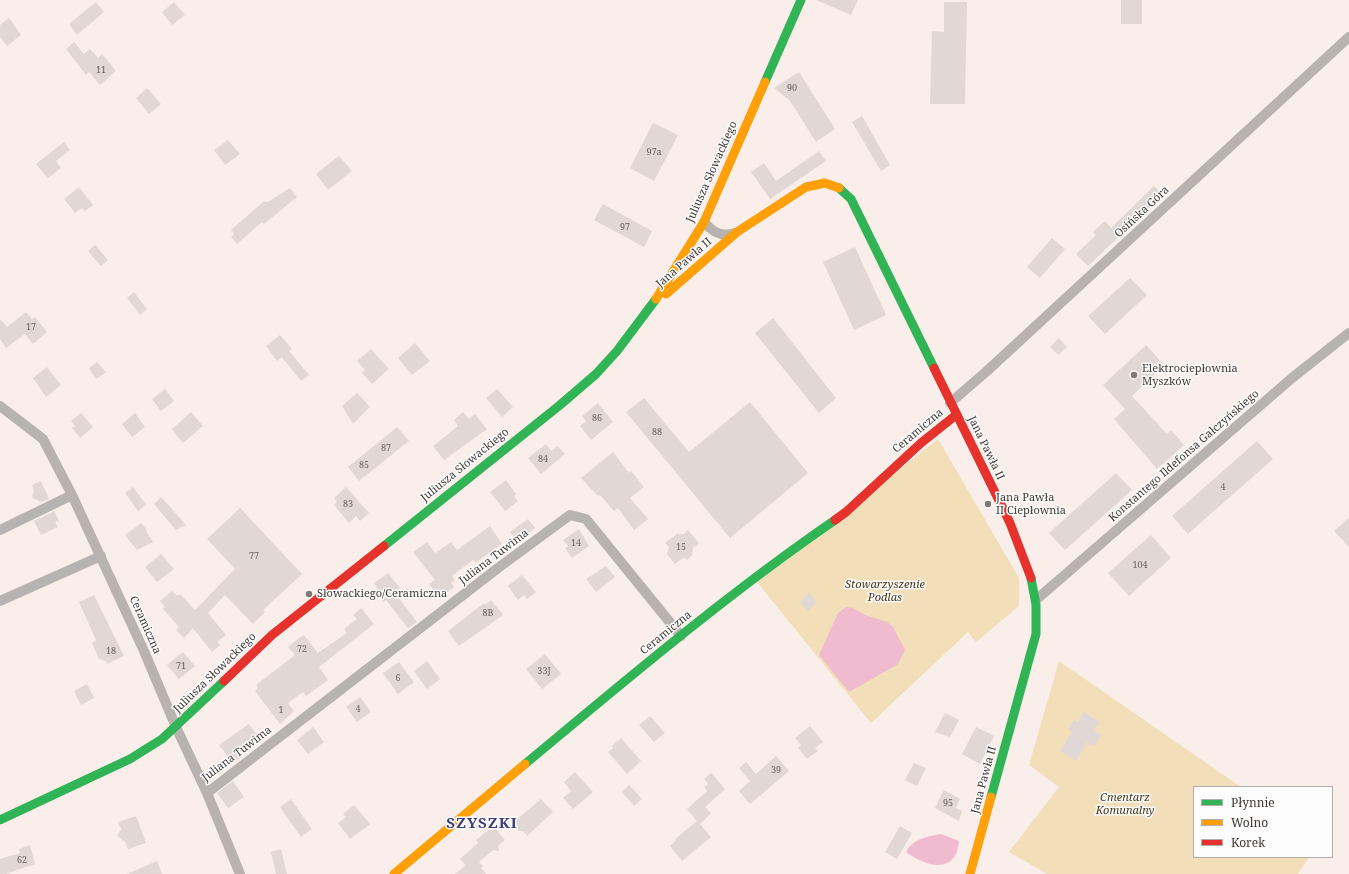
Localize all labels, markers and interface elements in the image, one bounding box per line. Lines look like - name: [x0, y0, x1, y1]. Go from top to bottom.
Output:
- house number: 11: [96, 65, 106, 75]
- house number: 90: [787, 83, 797, 93]
- street label: Juliusza Słowackiego: [684, 119, 740, 225]
- house number: 97a: [646, 147, 662, 157]
- street label: Osińska Góra: [1112, 183, 1172, 241]
- house number: 97: [620, 222, 630, 232]
- street label: Jana Pawła II: [654, 235, 714, 291]
- house number: 17: [26, 322, 36, 332]
- place label: Elektrociepłownia Myszków: [1142, 362, 1238, 388]
- marker: Elektrociepłownia Myszków: [1129, 370, 1139, 380]
- street label: Konstantego Ildefonsa Gałczyńskiego: [1106, 387, 1262, 525]
- street label: Ceramiczna: [890, 406, 946, 456]
- house number: 86: [592, 413, 602, 423]
- street label: Jana Pawła II: [965, 414, 1007, 482]
- street label: Juliusza Słowackiego: [418, 425, 512, 505]
- house number: 88: [652, 427, 662, 437]
- house number: 87: [381, 443, 391, 453]
- house number: 84: [538, 454, 548, 464]
- house number: 85: [359, 460, 369, 470]
- house number: 4: [1220, 482, 1226, 492]
- place label: Jana Pawła II Ciepłownia: [996, 491, 1066, 517]
- house number: 83: [343, 499, 353, 509]
- marker: Jana Pawła II Ciepłownia: [983, 499, 993, 509]
- street label: Juliana Tuwima: [457, 527, 531, 587]
- house number: 14: [571, 538, 581, 548]
- house number: 15: [676, 542, 686, 552]
- house number: 77: [249, 551, 259, 561]
- house number: 104: [1132, 560, 1148, 570]
- park label: Stowarzyszenie Podlas: [845, 578, 925, 604]
- place label: Słowackiego/Ceramiczna: [317, 587, 447, 601]
- marker: Słowackiego/Ceramiczna: [304, 589, 314, 599]
- street label: Ceramiczna: [126, 594, 164, 656]
- house number: 8B: [483, 608, 493, 618]
- street label: Ceramiczna: [638, 608, 694, 658]
- street label: Juliusza Słowackiego: [171, 630, 259, 716]
- house number: 72: [297, 644, 307, 654]
- house number: 18: [106, 646, 116, 656]
- house number: 71: [176, 661, 186, 671]
- house number: 33J: [537, 666, 551, 676]
- house number: 6: [395, 673, 401, 683]
- house number: 4: [355, 704, 361, 714]
- house number: 1: [278, 705, 284, 715]
- street label: Juliana Tuwima: [200, 724, 274, 784]
- street label: Jana Pawła II: [969, 745, 999, 815]
- house number: 39: [771, 765, 781, 775]
- legend: [1193, 786, 1333, 858]
- park label: Cmentarz Komunalny: [1096, 791, 1154, 817]
- text: Płynnie: [1231, 794, 1275, 811]
- house number: 95: [943, 798, 953, 808]
- text: Wolno: [1231, 814, 1268, 831]
- district label: SZYSZKI: [446, 815, 518, 833]
- text: Korek: [1231, 834, 1265, 851]
- house number: 62: [17, 855, 27, 865]

